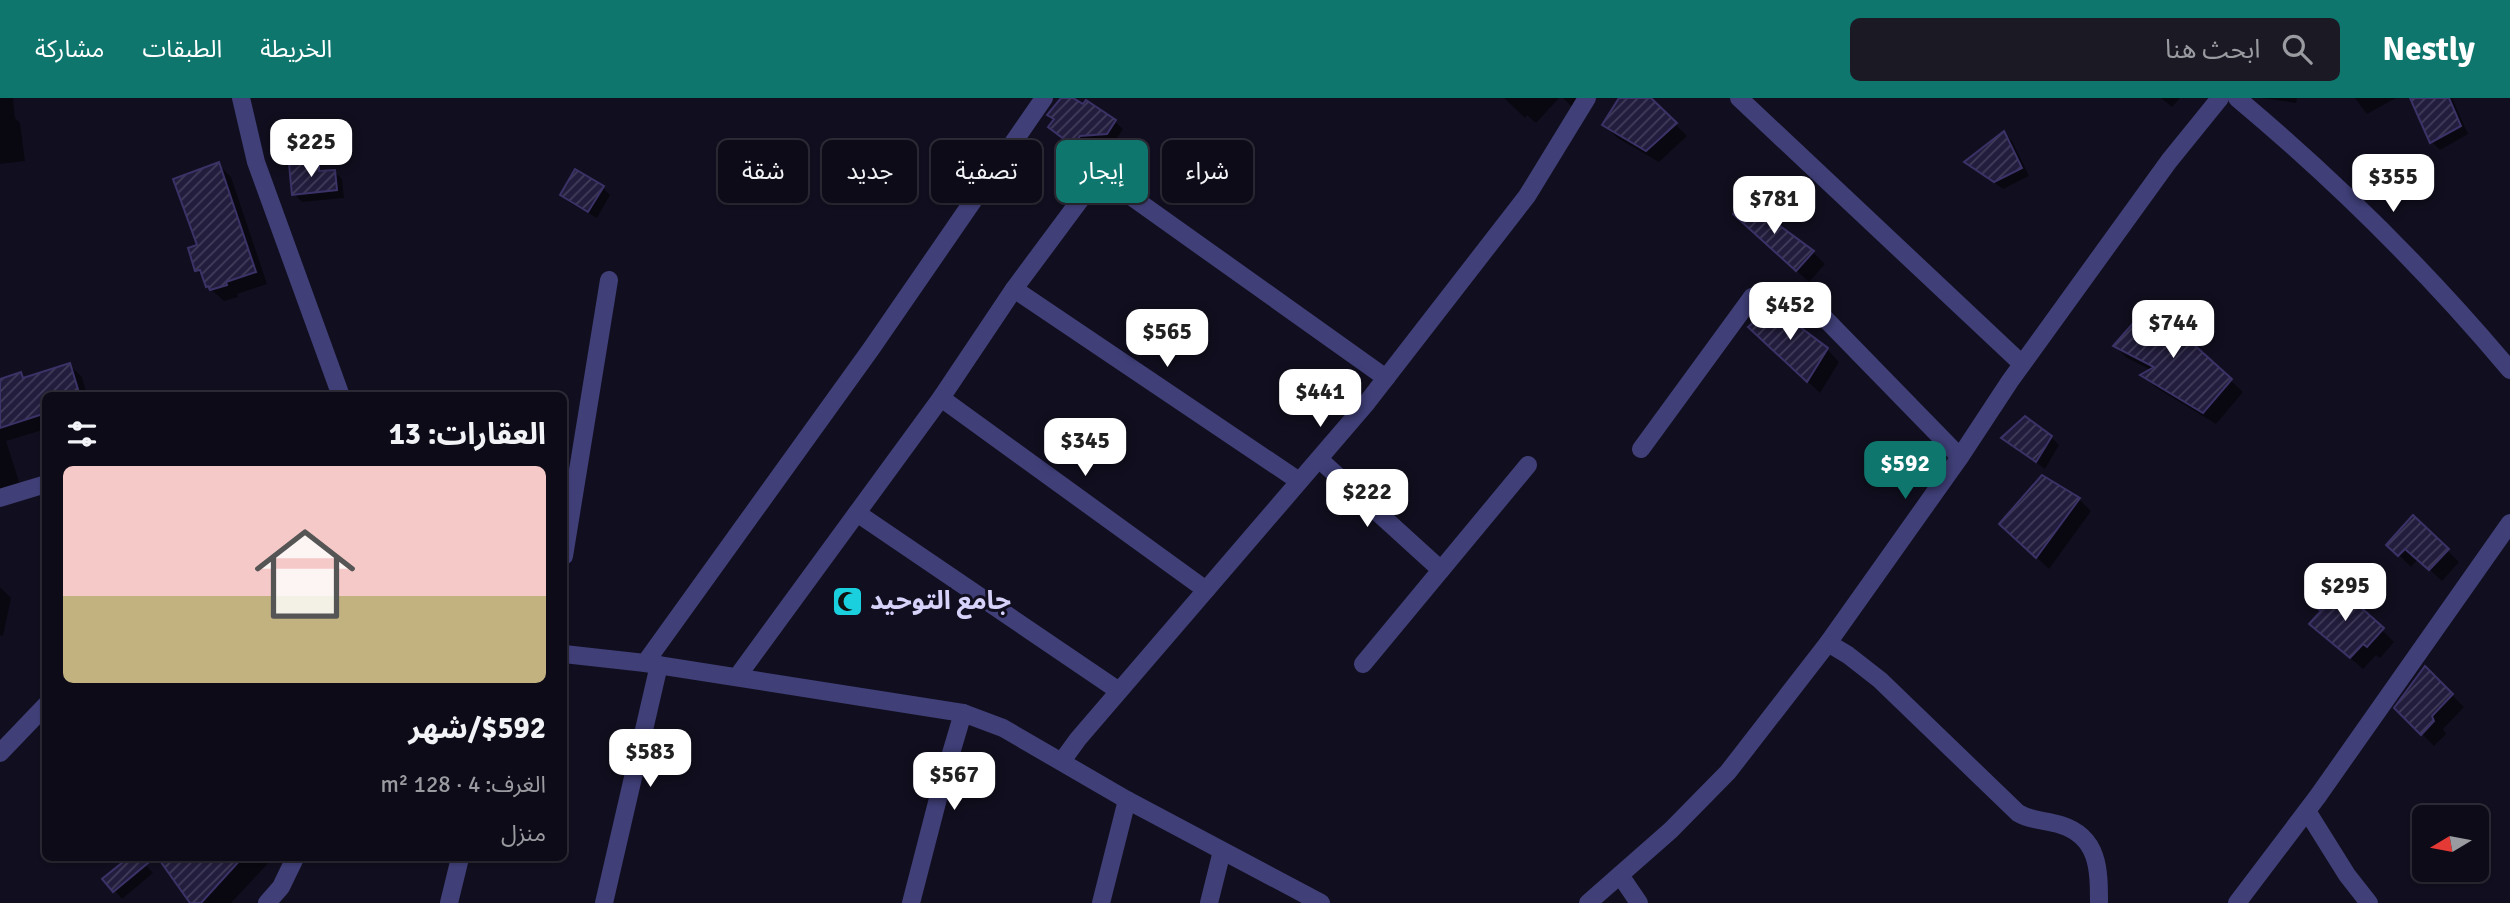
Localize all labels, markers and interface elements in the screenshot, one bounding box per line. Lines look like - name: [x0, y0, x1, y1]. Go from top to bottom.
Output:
- search box: [1850, 18, 2340, 81]
- text: Nestly: [2382, 29, 2475, 70]
- icon: search: [2278, 30, 2316, 68]
- text: مشاركة: [35, 34, 104, 64]
- text: الطبقات: [142, 34, 222, 64]
- text: الخريطة: [260, 34, 332, 64]
- text: ابحث هنا: [2165, 34, 2260, 66]
- pin: $225: [270, 120, 352, 179]
- text: $225: [286, 127, 336, 156]
- chip: شقة: [718, 140, 808, 203]
- chip: جديد: [822, 140, 917, 203]
- chip: تصفية: [931, 140, 1042, 203]
- chip: إيجار: [1056, 140, 1148, 203]
- chip: شراء: [1162, 140, 1253, 203]
- pin: $355: [2352, 155, 2434, 214]
- text: $355: [2368, 162, 2418, 191]
- pin: $781: [1733, 176, 1815, 236]
- text: $781: [1749, 184, 1799, 213]
- pin: $452: [1749, 282, 1831, 342]
- text: $452: [1765, 290, 1815, 319]
- pin: $744: [2132, 300, 2214, 360]
- text: $744: [2148, 308, 2198, 337]
- pin: $565: [1126, 310, 1208, 369]
- text: $565: [1142, 317, 1192, 346]
- pin: $441: [1279, 370, 1361, 429]
- text: $441: [1295, 377, 1345, 406]
- icon: filters: [63, 415, 101, 453]
- text: العقارات: 13: [389, 416, 546, 453]
- pin: $345: [1044, 418, 1126, 478]
- text: $345: [1060, 426, 1110, 455]
- pin: $592: [1864, 442, 1946, 501]
- text: $592: [1880, 449, 1930, 478]
- pin: $222: [1326, 470, 1408, 529]
- text: $222: [1342, 477, 1392, 506]
- icon: home: [242, 511, 368, 637]
- pin: $295: [2304, 564, 2386, 623]
- text: $295: [2320, 571, 2370, 600]
- mosque icon: جامع التوحيد: [830, 584, 864, 618]
- place label: جامع التوحيد: [870, 585, 1011, 619]
- text: $592/شهر: [409, 710, 546, 747]
- pin: $583: [609, 730, 691, 789]
- text: $583: [625, 737, 675, 766]
- pin: $567: [913, 752, 995, 812]
- text: $567: [929, 760, 979, 789]
- text: الغرف: 4 · 128 m²: [380, 770, 546, 799]
- north arrow: [2412, 805, 2488, 882]
- map controls: [2412, 805, 2489, 882]
- text: منزل: [501, 819, 546, 848]

